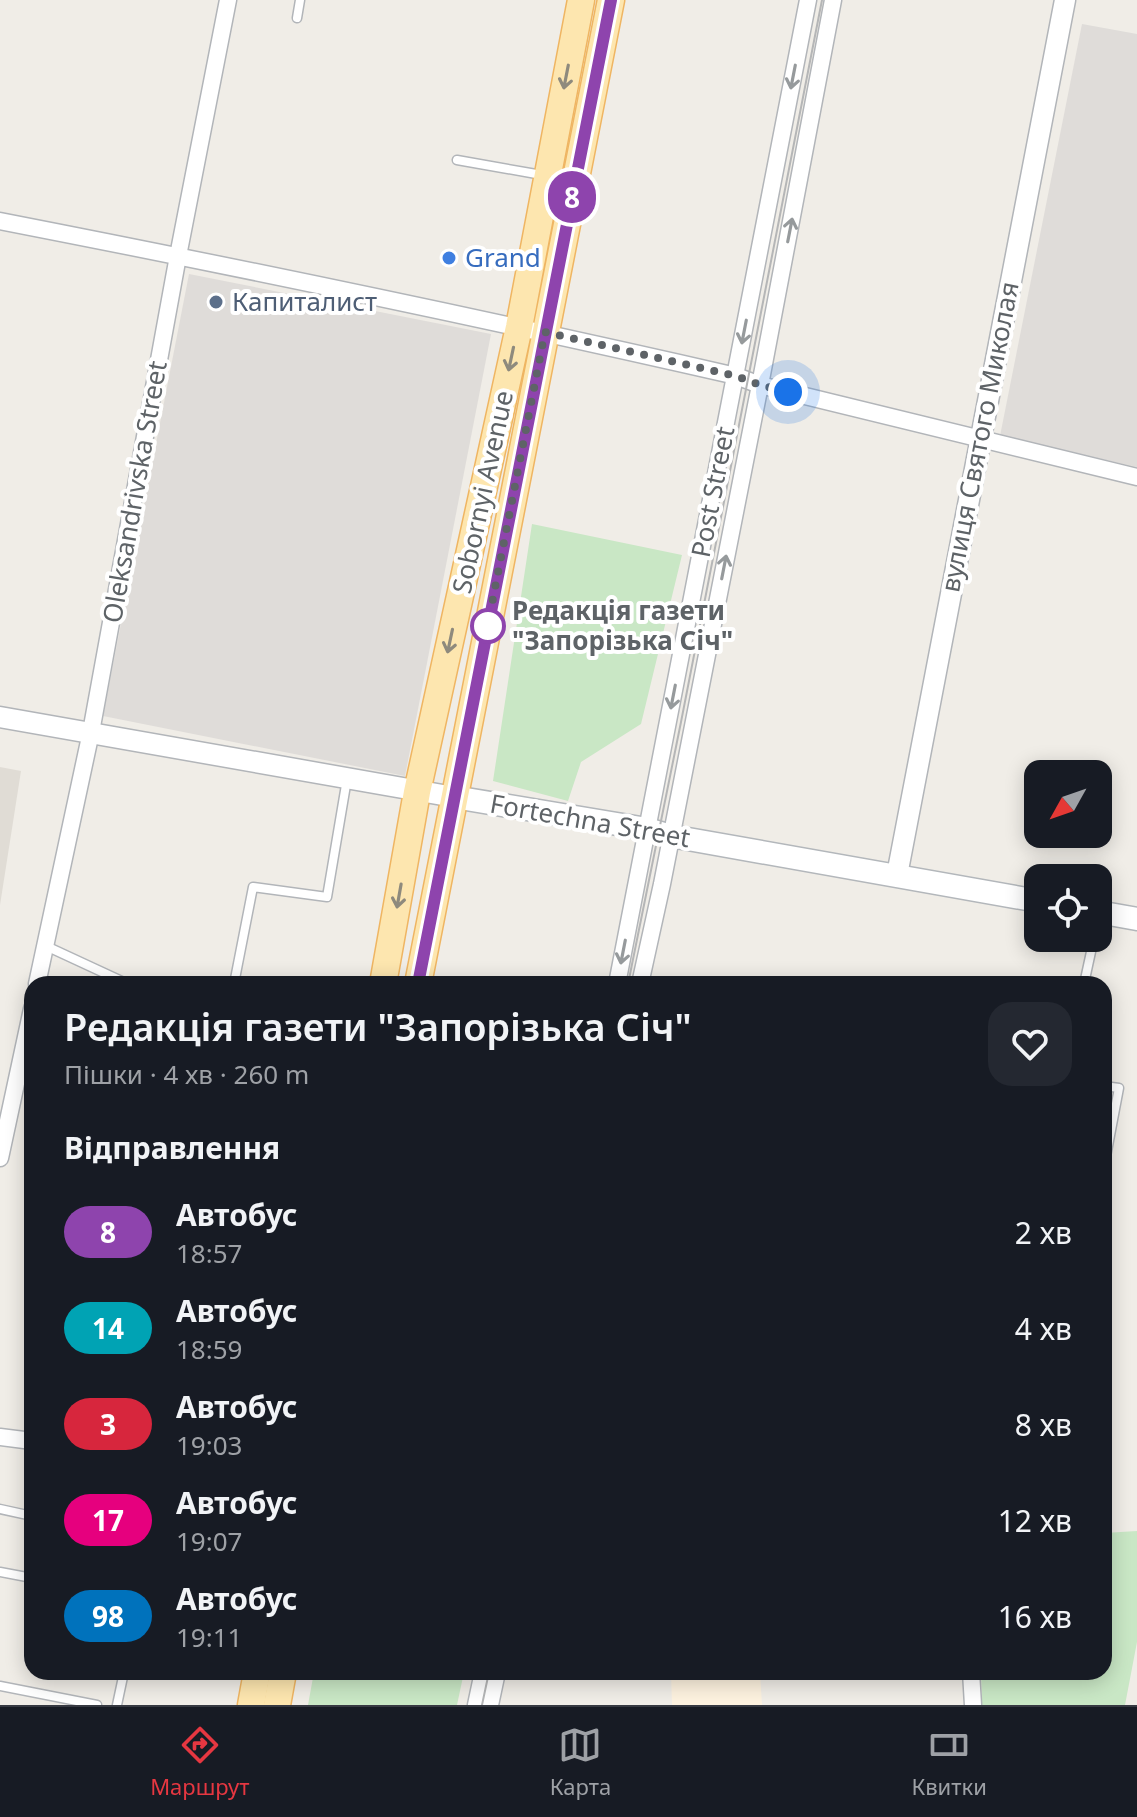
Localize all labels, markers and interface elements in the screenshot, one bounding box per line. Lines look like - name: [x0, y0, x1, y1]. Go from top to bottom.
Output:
- one-way arrow: [557, 63, 572, 89]
- one-way arrow: [785, 63, 800, 89]
- line badge: 8: [546, 171, 598, 223]
- text: 8: [564, 178, 580, 216]
- one-way arrow: [783, 217, 798, 243]
- place label: Grand: [465, 239, 541, 275]
- marker: Grand: [440, 249, 458, 267]
- street label: вулиця Святого Миколая: [931, 279, 1027, 595]
- place label: Капиталист: [232, 283, 377, 319]
- marker: Капиталист: [207, 293, 225, 311]
- one-way arrow: [736, 319, 751, 344]
- one-way arrow: [503, 346, 518, 372]
- street label: Oleksandrivska Street: [93, 358, 175, 626]
- your location: [768, 372, 808, 412]
- street label: Sobornyi Avenue: [443, 387, 521, 597]
- street label: Post Street: [682, 423, 742, 560]
- one-way arrow: [718, 555, 733, 581]
- place label: Редакція газети "Запорізька Січ": [512, 592, 733, 658]
- marker: Редакція газети "Запорізька Січ": [471, 609, 505, 643]
- one-way arrow: [442, 628, 457, 653]
- one-way arrow: [664, 684, 679, 709]
- north arrow: [1024, 760, 1112, 848]
- map controls: [1024, 760, 1112, 952]
- street label: Fortechna Street: [487, 785, 693, 855]
- button: locate: [1024, 864, 1112, 952]
- one-way arrow: [390, 882, 405, 908]
- one-way arrow: [614, 939, 629, 964]
- text: Редакція газети "Запорізька Січ": [64, 1000, 692, 1052]
- button: heart: [988, 1002, 1072, 1086]
- text: Пішки · 4 хв · 260 m: [64, 1056, 309, 1092]
- text: Відправлення: [64, 1127, 280, 1168]
- text: Автобус: [176, 1194, 298, 1235]
- text: 2 хв: [1015, 1212, 1072, 1253]
- text: 8: [100, 1213, 116, 1251]
- text: 18:57: [176, 1235, 242, 1271]
- text: Автобус: [176, 1290, 298, 1331]
- text: 4 хв: [1015, 1308, 1072, 1349]
- text: 14: [92, 1309, 124, 1347]
- text: 18:59: [176, 1331, 242, 1367]
- text: Автобус: [176, 1386, 298, 1427]
- text: 8 хв: [1015, 1404, 1072, 1445]
- text: 3: [100, 1405, 116, 1443]
- text: 19:03: [176, 1427, 242, 1463]
- text: Автобус: [176, 1482, 298, 1523]
- text: 12 хв: [998, 1500, 1072, 1541]
- text: 17: [92, 1501, 124, 1539]
- text: 19:07: [176, 1523, 242, 1559]
- text: Автобус: [176, 1578, 298, 1619]
- text: 16 хв: [998, 1596, 1072, 1637]
- text: 98: [92, 1597, 124, 1635]
- text: 19:11: [176, 1619, 242, 1655]
- tab: Маршрут: [150, 1723, 250, 1801]
- tab: Карта: [550, 1723, 611, 1801]
- tab: Квитки: [911, 1723, 987, 1801]

